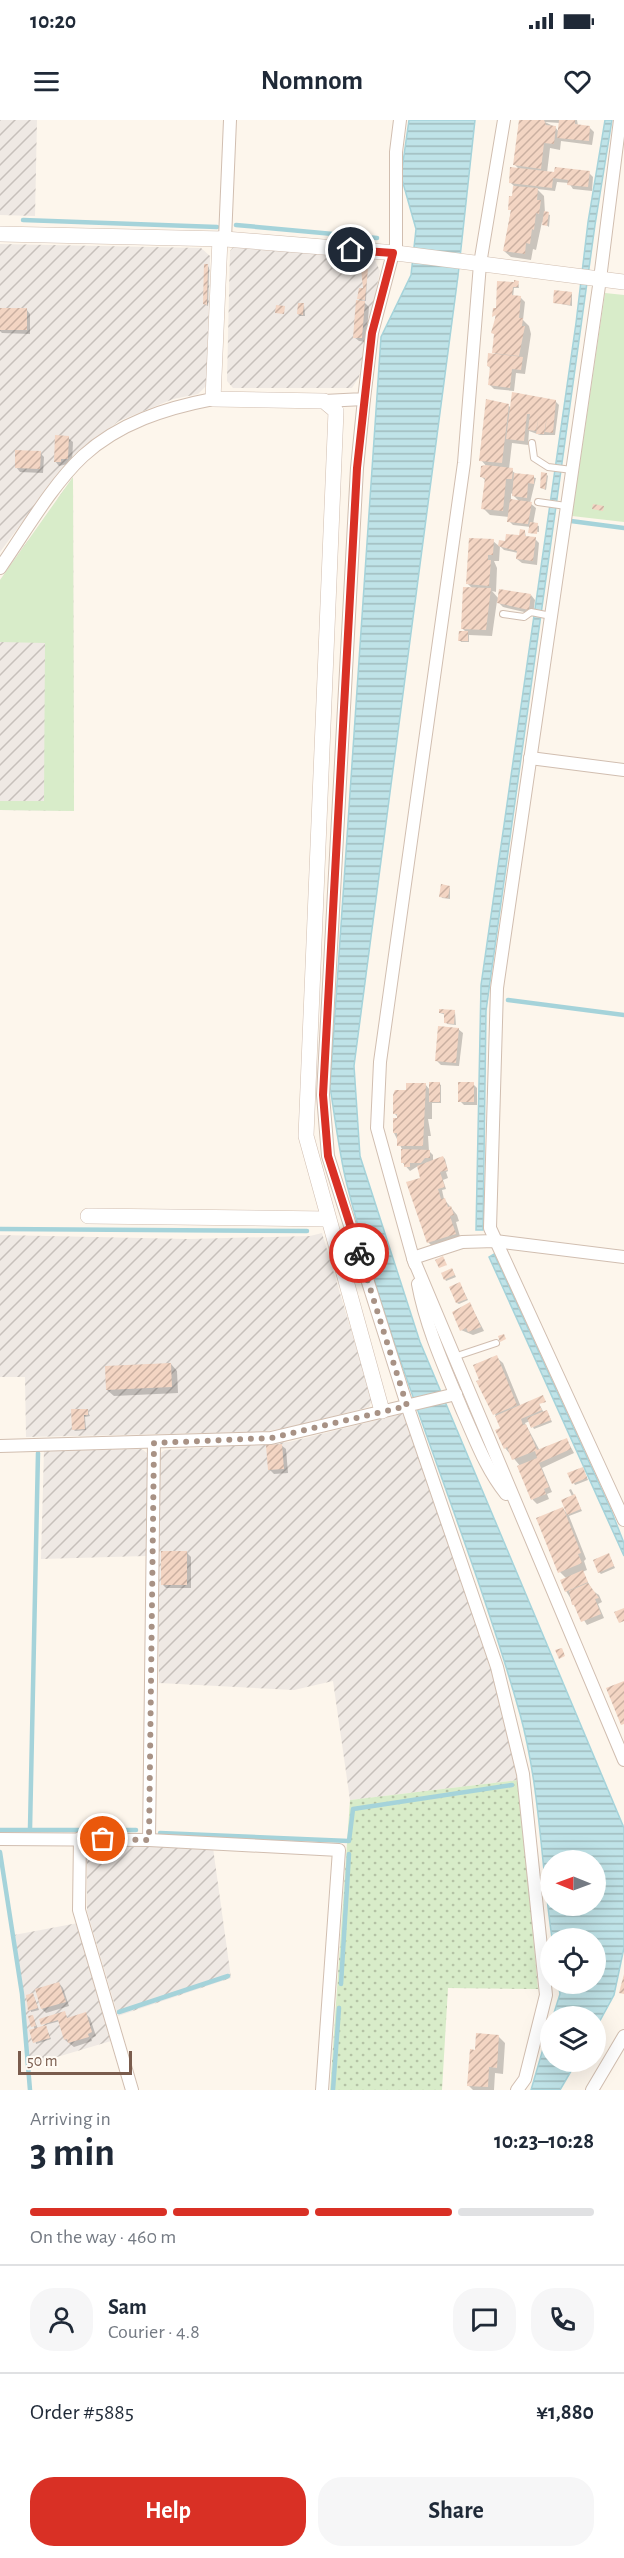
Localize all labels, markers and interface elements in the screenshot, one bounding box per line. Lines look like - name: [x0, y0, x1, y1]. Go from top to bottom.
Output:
- text: 10:20: [30, 10, 76, 32]
- icon: menu: [30, 65, 63, 98]
- icon: heart: [561, 65, 594, 98]
- text: Nomnom: [261, 67, 363, 94]
- pin: [325, 224, 376, 275]
- icon: home: [334, 233, 367, 266]
- courier: [329, 1223, 389, 1283]
- icon: bike: [343, 1237, 376, 1270]
- pin: [77, 1813, 128, 1864]
- icon: bag: [86, 1822, 119, 1855]
- north arrow: [540, 1850, 606, 1916]
- map controls: [540, 1850, 606, 2072]
- button: locate: [540, 1928, 606, 1994]
- button: layers: [540, 2006, 606, 2072]
- scale bar: [18, 2048, 132, 2076]
- text: 50 m: [27, 2053, 58, 2069]
- text: Arriving in: [30, 2109, 111, 2129]
- text: 10:23–10:28: [494, 2130, 594, 2152]
- text: 3 min: [30, 2134, 115, 2173]
- text: On the way · 460 m: [30, 2227, 176, 2247]
- button: person: [30, 2288, 93, 2351]
- button: chat: [453, 2288, 516, 2351]
- button: phone: [531, 2288, 594, 2351]
- text: Sam: [108, 2296, 147, 2318]
- text: Courier · 4.8: [108, 2322, 200, 2342]
- text: Order #5885: [30, 2401, 134, 2423]
- text: ¥1,880: [536, 2401, 594, 2423]
- button: Help: [30, 2477, 306, 2546]
- button: Share: [318, 2477, 594, 2546]

